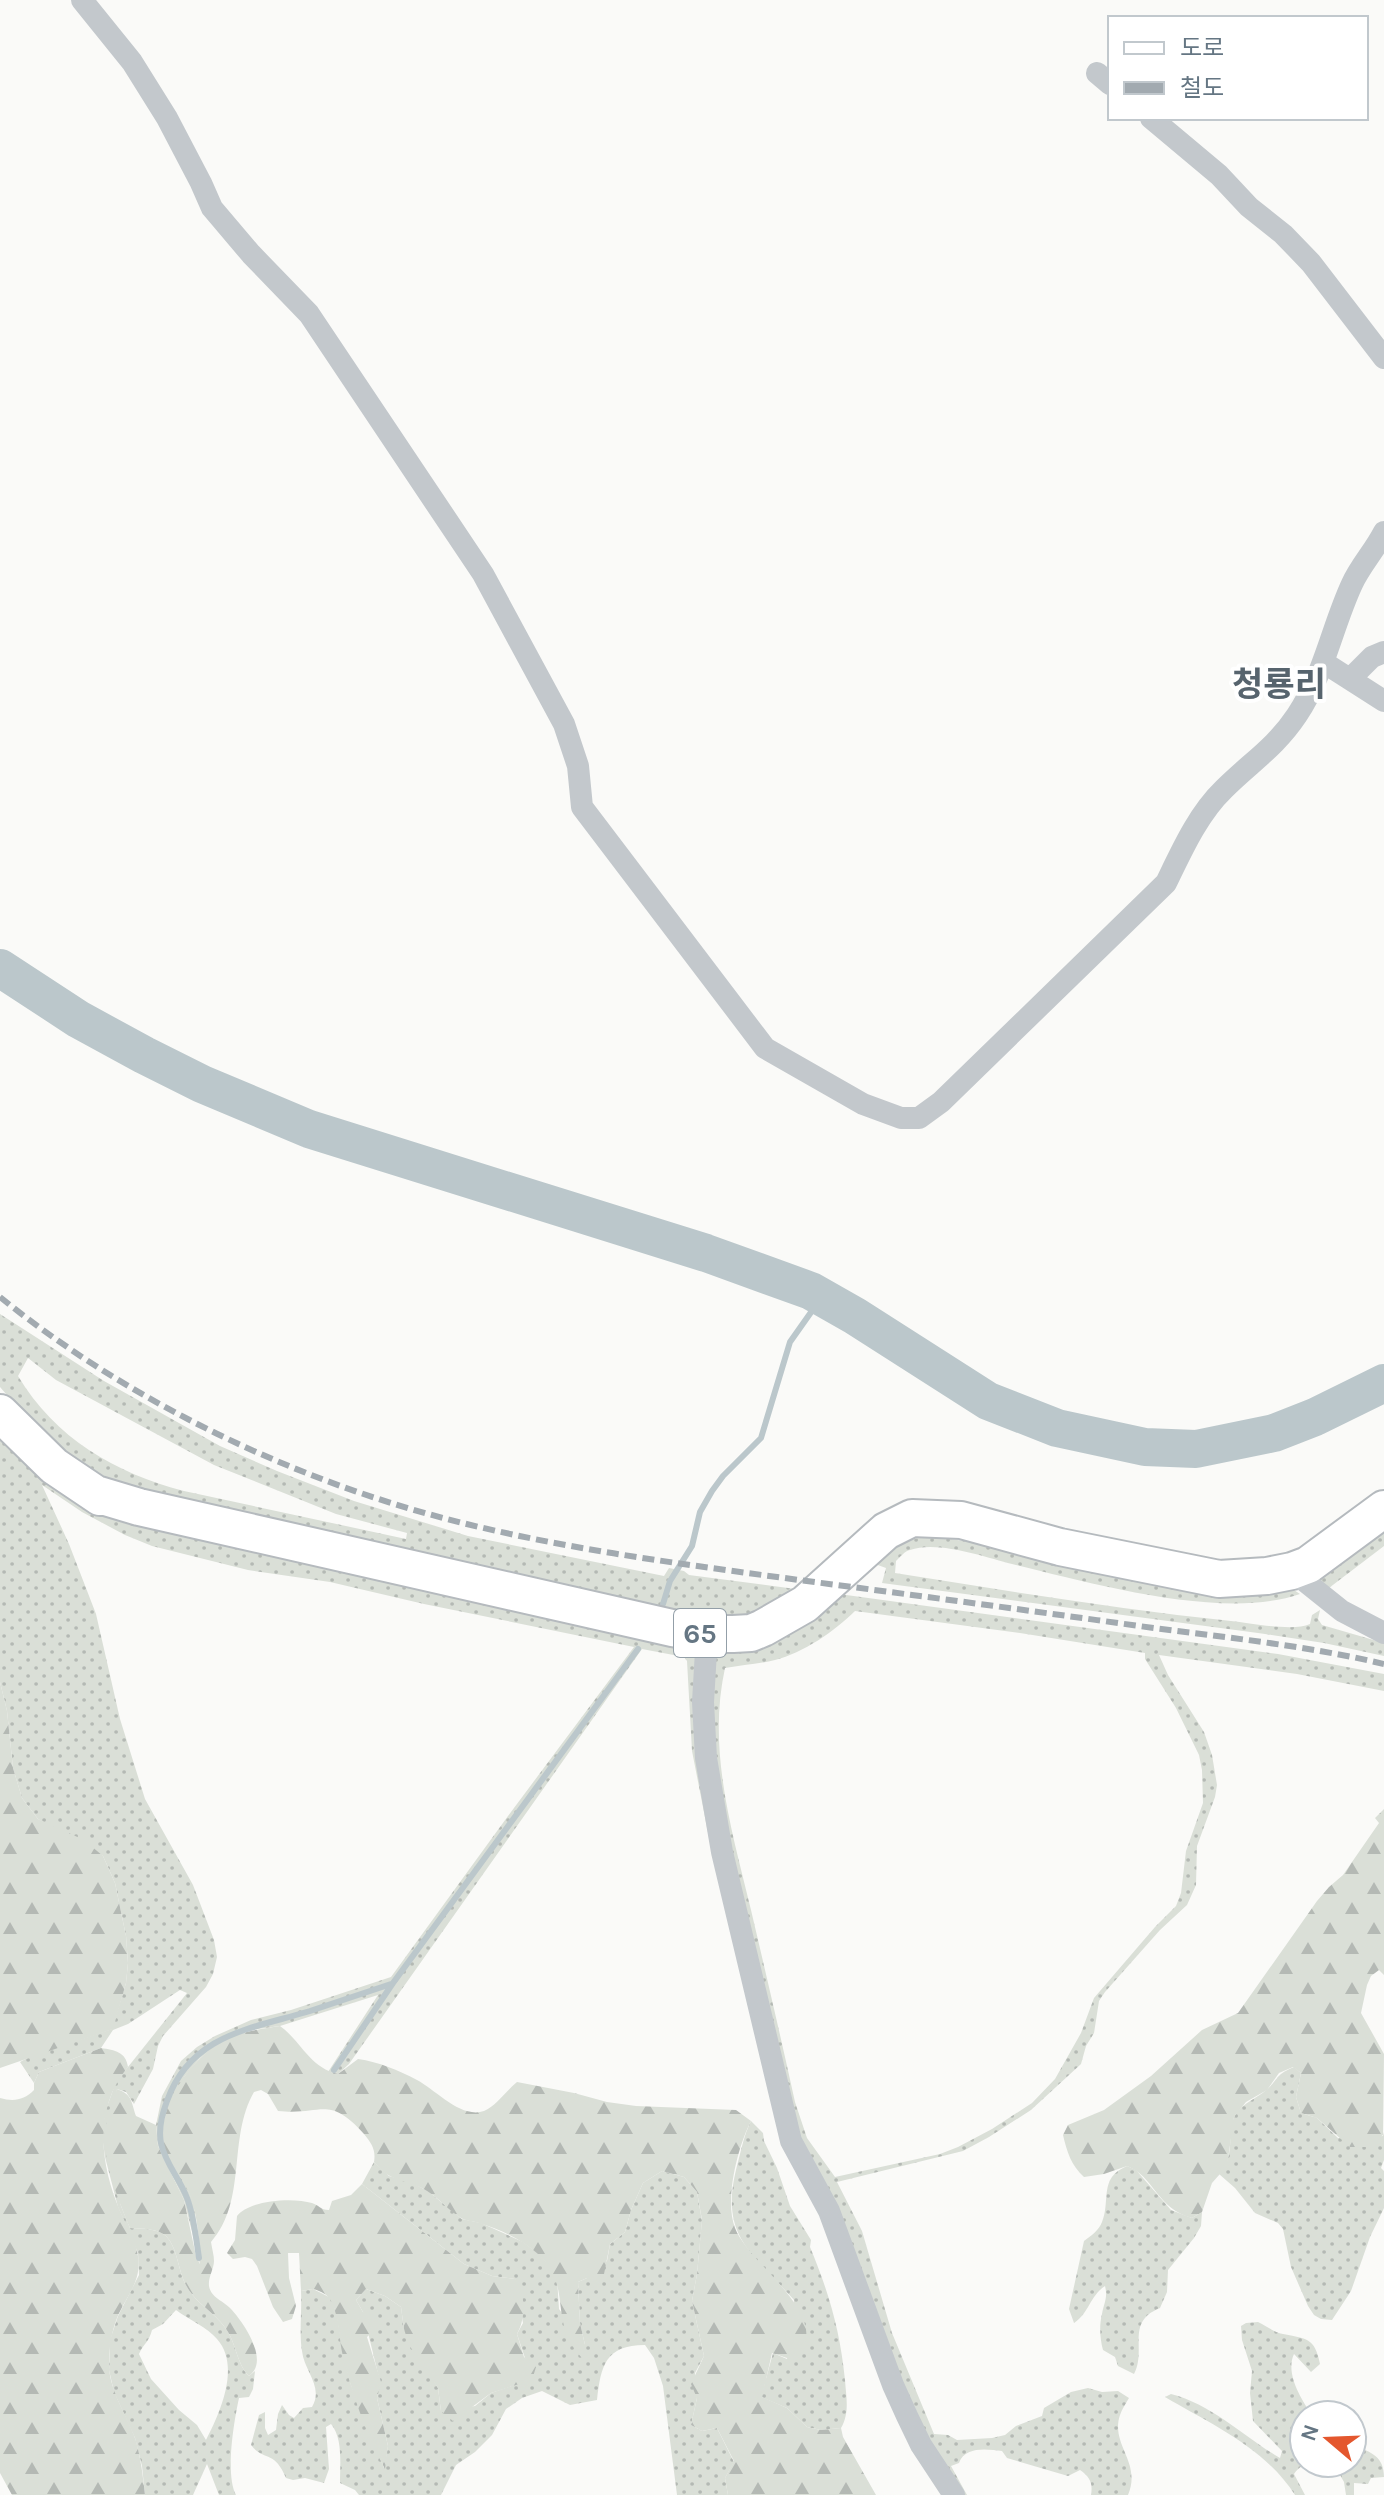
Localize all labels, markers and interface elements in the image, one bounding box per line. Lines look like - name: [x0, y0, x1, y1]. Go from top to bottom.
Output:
- legend: [1108, 16, 1368, 120]
- text: 도로: [1180, 34, 1224, 62]
- text: 철도: [1180, 74, 1224, 102]
- district label: 청룡리: [1232, 665, 1326, 705]
- road number: 65: [674, 1609, 726, 1657]
- north arrow: [1288, 2399, 1368, 2479]
- text: N: [1295, 2421, 1325, 2445]

